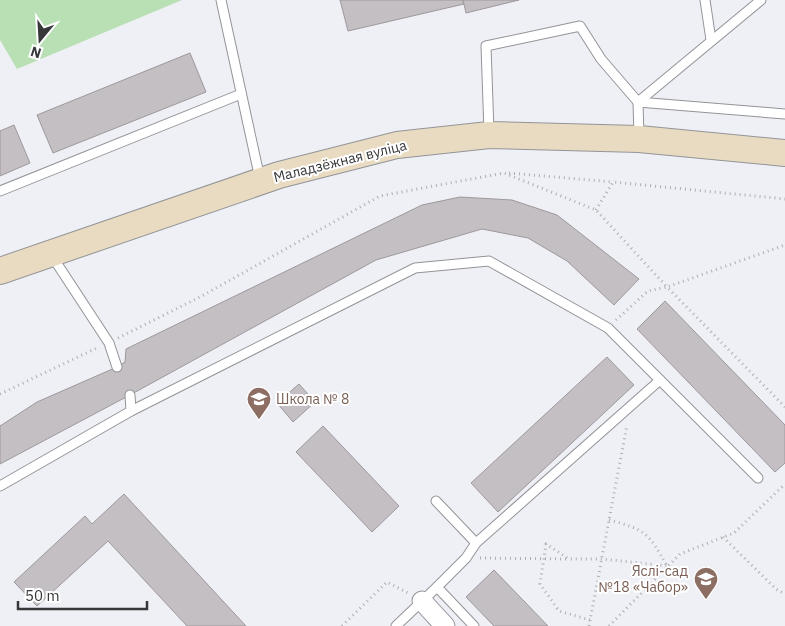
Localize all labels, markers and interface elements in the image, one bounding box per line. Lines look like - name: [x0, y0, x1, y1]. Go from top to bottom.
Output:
- north arrow: [15, 15, 65, 65]
- text: N: [28, 42, 44, 62]
- street label: Маладзёжная вуліца: [272, 136, 409, 186]
- school or university icon: Школа № 8: [246, 386, 272, 420]
- place label: Школа № 8: [276, 390, 349, 408]
- place label: Яслі-сад №18 «Чабор»: [599, 562, 688, 596]
- school or university icon: Яслі-сад №18 «Чабор»: [693, 566, 719, 600]
- scale bar: [18, 578, 146, 610]
- text: 50 m: [25, 586, 60, 605]

